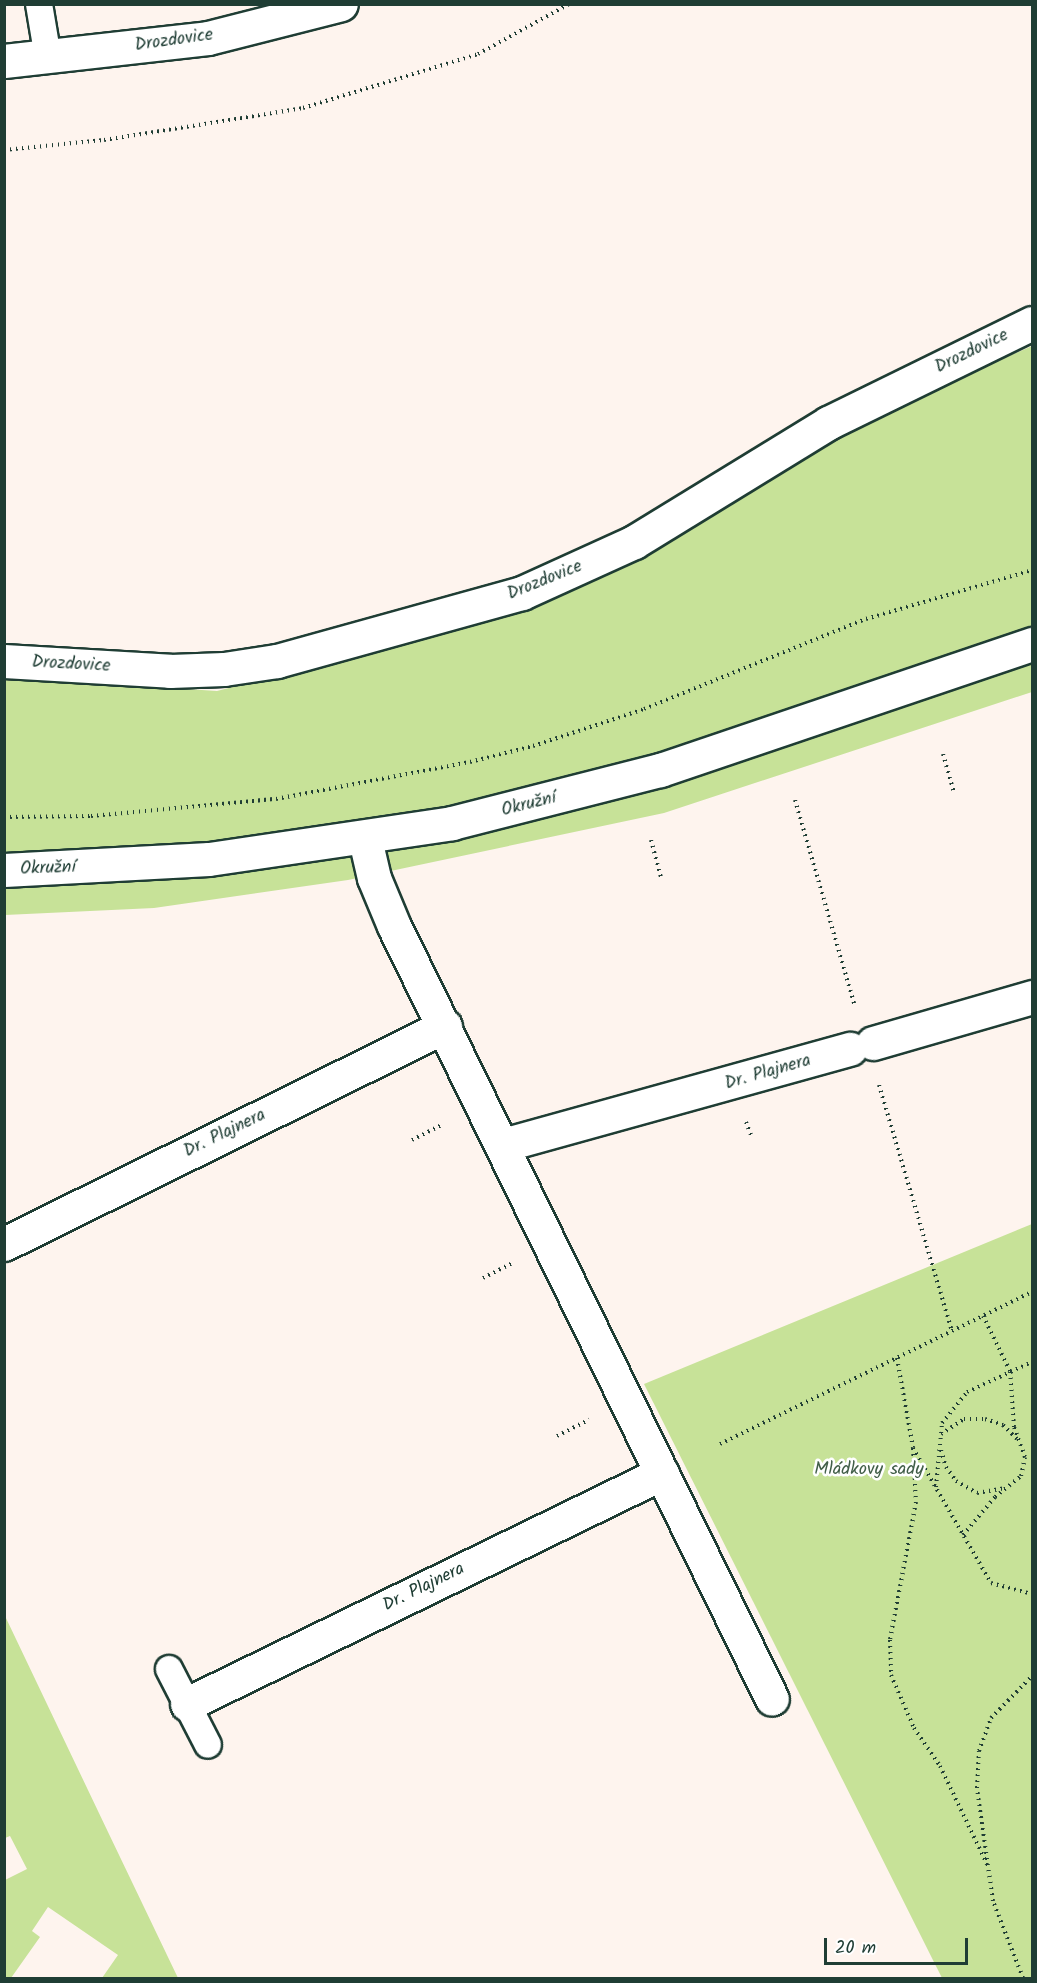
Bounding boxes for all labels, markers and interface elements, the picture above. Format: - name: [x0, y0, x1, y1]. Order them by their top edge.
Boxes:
- street label: Drozdovice: [133, 25, 215, 57]
- street label: Drozdovice: [932, 325, 1012, 379]
- street label: Drozdovice: [504, 556, 586, 606]
- street label: Drozdovice: [31, 652, 111, 678]
- street label: Okružní: [499, 788, 559, 822]
- street label: Okružní: [20, 857, 76, 881]
- street label: Dr. Plajnera: [723, 1050, 813, 1096]
- street label: Dr. Plajnera: [181, 1105, 269, 1163]
- park label: Mládkovy sady: [814, 1459, 924, 1481]
- street label: Dr. Plajnera: [380, 1559, 468, 1617]
- scale bar: [827, 1926, 971, 1964]
- text: 20 m: [835, 1934, 876, 1963]

